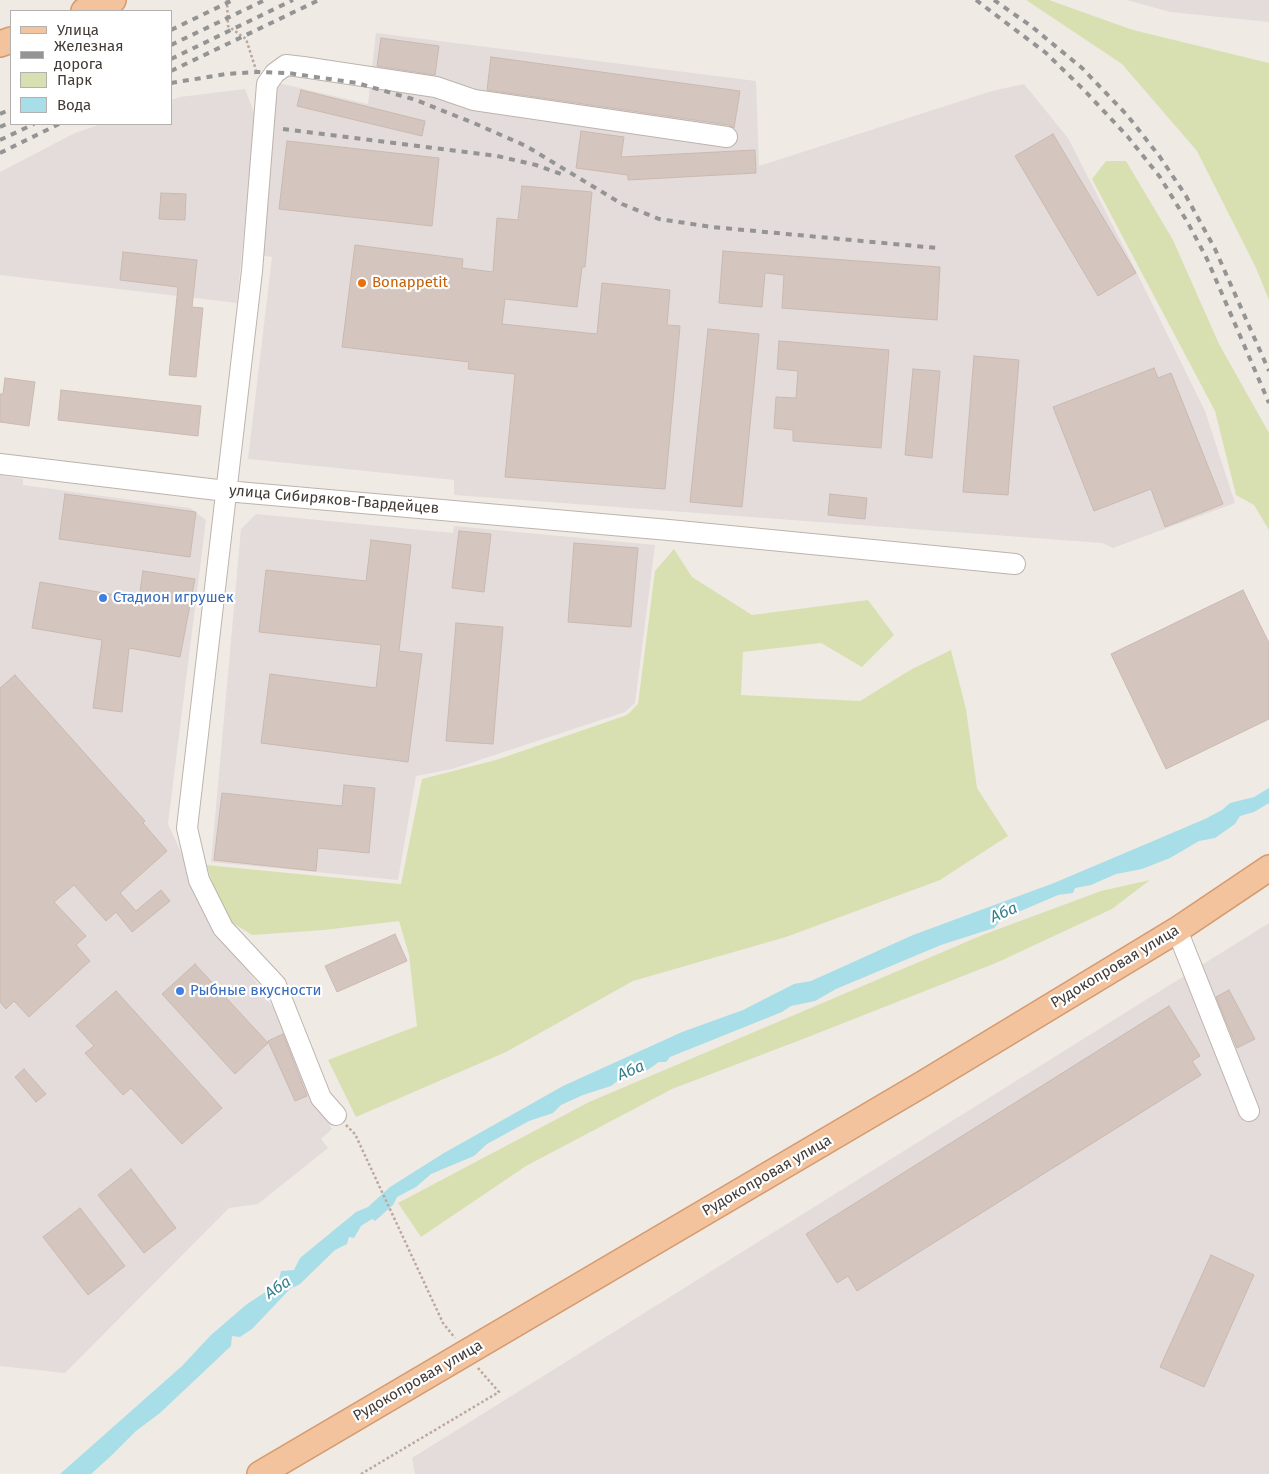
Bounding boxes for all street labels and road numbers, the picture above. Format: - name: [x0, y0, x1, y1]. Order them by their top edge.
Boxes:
- street label: улица Сибиряков-Гвардейцев: [228, 482, 440, 518]
- street label: Рудокопровая улица: [1048, 922, 1182, 1012]
- street label: Рудокопровая улица: [699, 1132, 835, 1220]
- street label: Рудокопровая улица: [350, 1337, 486, 1425]

